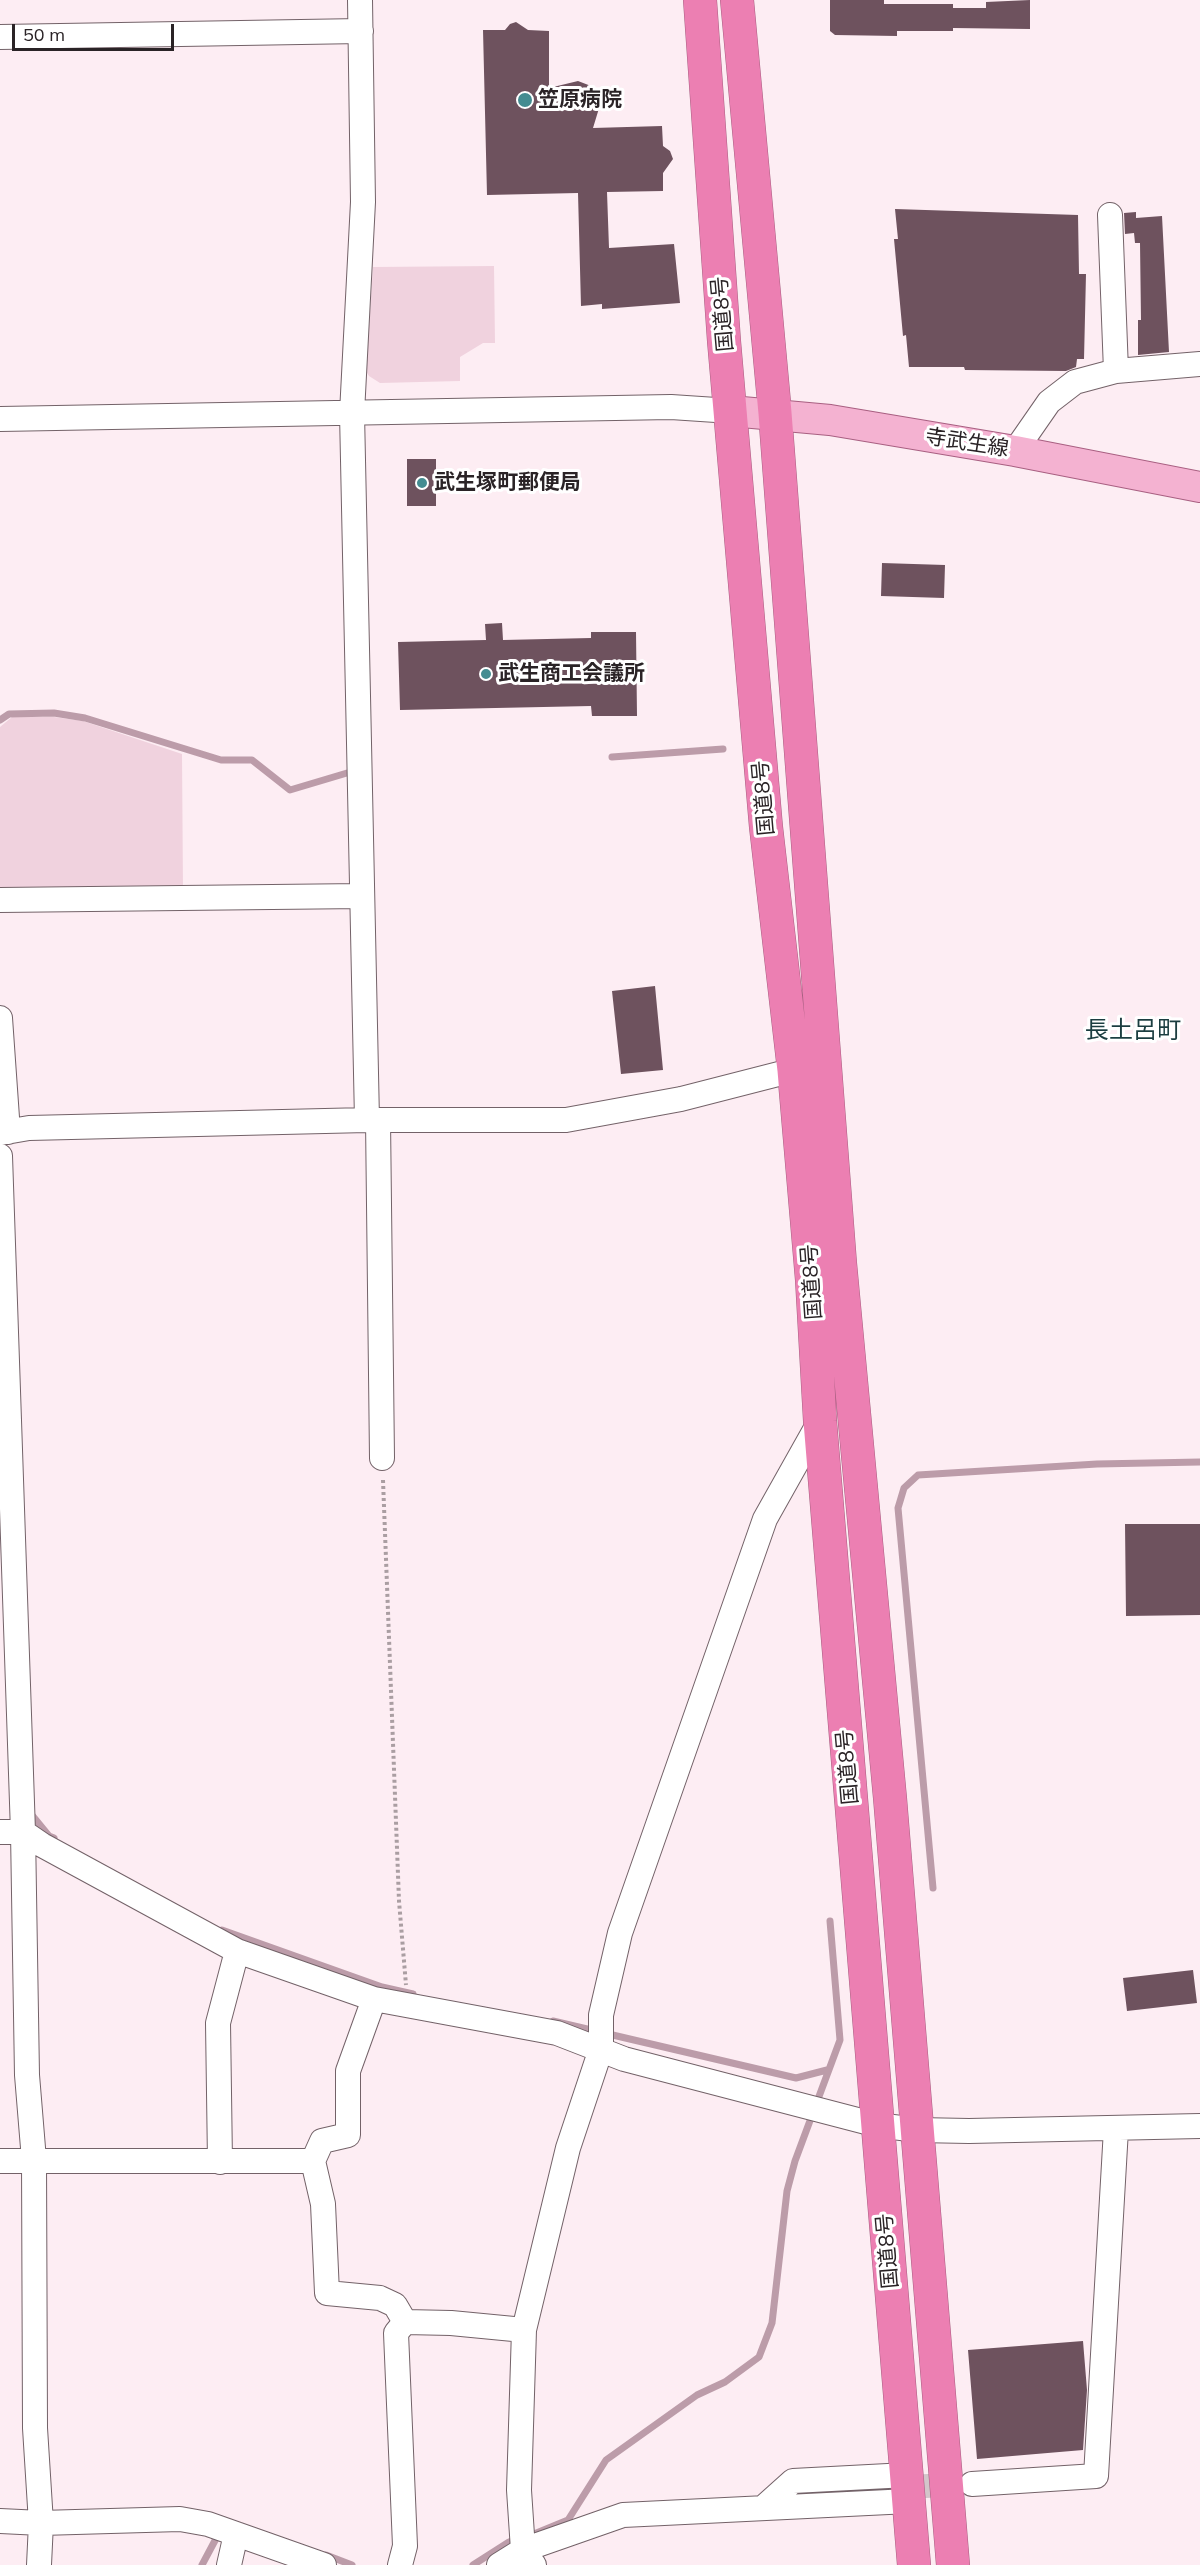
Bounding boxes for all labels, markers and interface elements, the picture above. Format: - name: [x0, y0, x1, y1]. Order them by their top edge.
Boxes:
- scale bar: [15, 12, 177, 50]
- text: 50 m: [23, 23, 65, 46]
- place label: 笠原病院: [538, 87, 622, 113]
- marker: 笠原病院: [516, 91, 534, 109]
- street label: 国道8号: [707, 275, 739, 353]
- street label: 寺武生線: [924, 424, 1010, 462]
- place label: 武生塚町郵便局: [434, 470, 581, 496]
- marker: 武生塚町郵便局: [415, 476, 429, 490]
- place label: 武生商工会議所: [498, 661, 645, 687]
- marker: 武生商工会議所: [479, 667, 493, 681]
- street label: 国道8号: [748, 759, 780, 837]
- district label: 長土呂町: [1085, 1017, 1181, 1045]
- street label: 国道8号: [797, 1243, 827, 1321]
- street label: 国道8号: [832, 1728, 864, 1806]
- street label: 国道8号: [872, 2212, 904, 2290]

